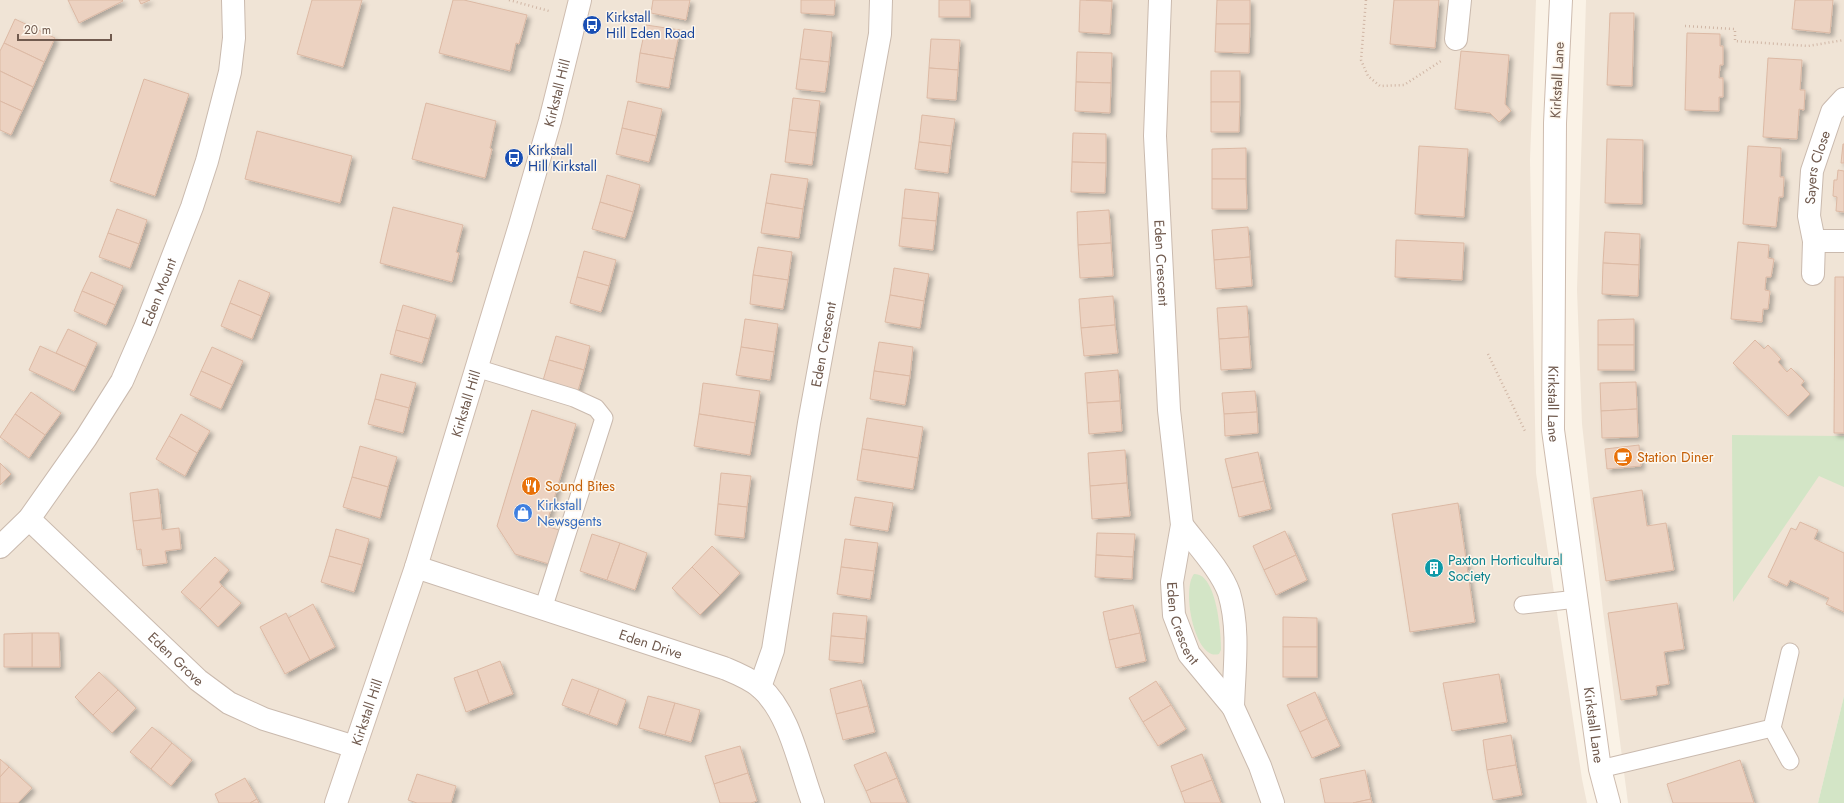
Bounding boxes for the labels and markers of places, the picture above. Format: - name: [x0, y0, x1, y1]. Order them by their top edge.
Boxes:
- place label: Kirkstall Hill Eden Road: [606, 7, 695, 43]
- bus stop icon: Kirkstall Hill Eden Road: [581, 14, 603, 36]
- place label: Kirkstall Hill Kirkstall: [528, 140, 597, 176]
- bus stop icon: Kirkstall Hill Kirkstall: [503, 147, 525, 169]
- cafe icon: Station Diner: [1612, 446, 1634, 468]
- place label: Station Diner: [1637, 447, 1714, 467]
- restaurant icon: Sound Bites: [520, 475, 542, 497]
- place label: Sound Bites: [545, 476, 615, 496]
- place label: Kirkstall Newsgents: [537, 495, 602, 531]
- shop icon: Kirkstall Newsgents: [512, 502, 534, 524]
- place label: Paxton Horticultural Society: [1448, 550, 1563, 586]
- building icon: Paxton Horticultural Society: [1423, 557, 1445, 579]

